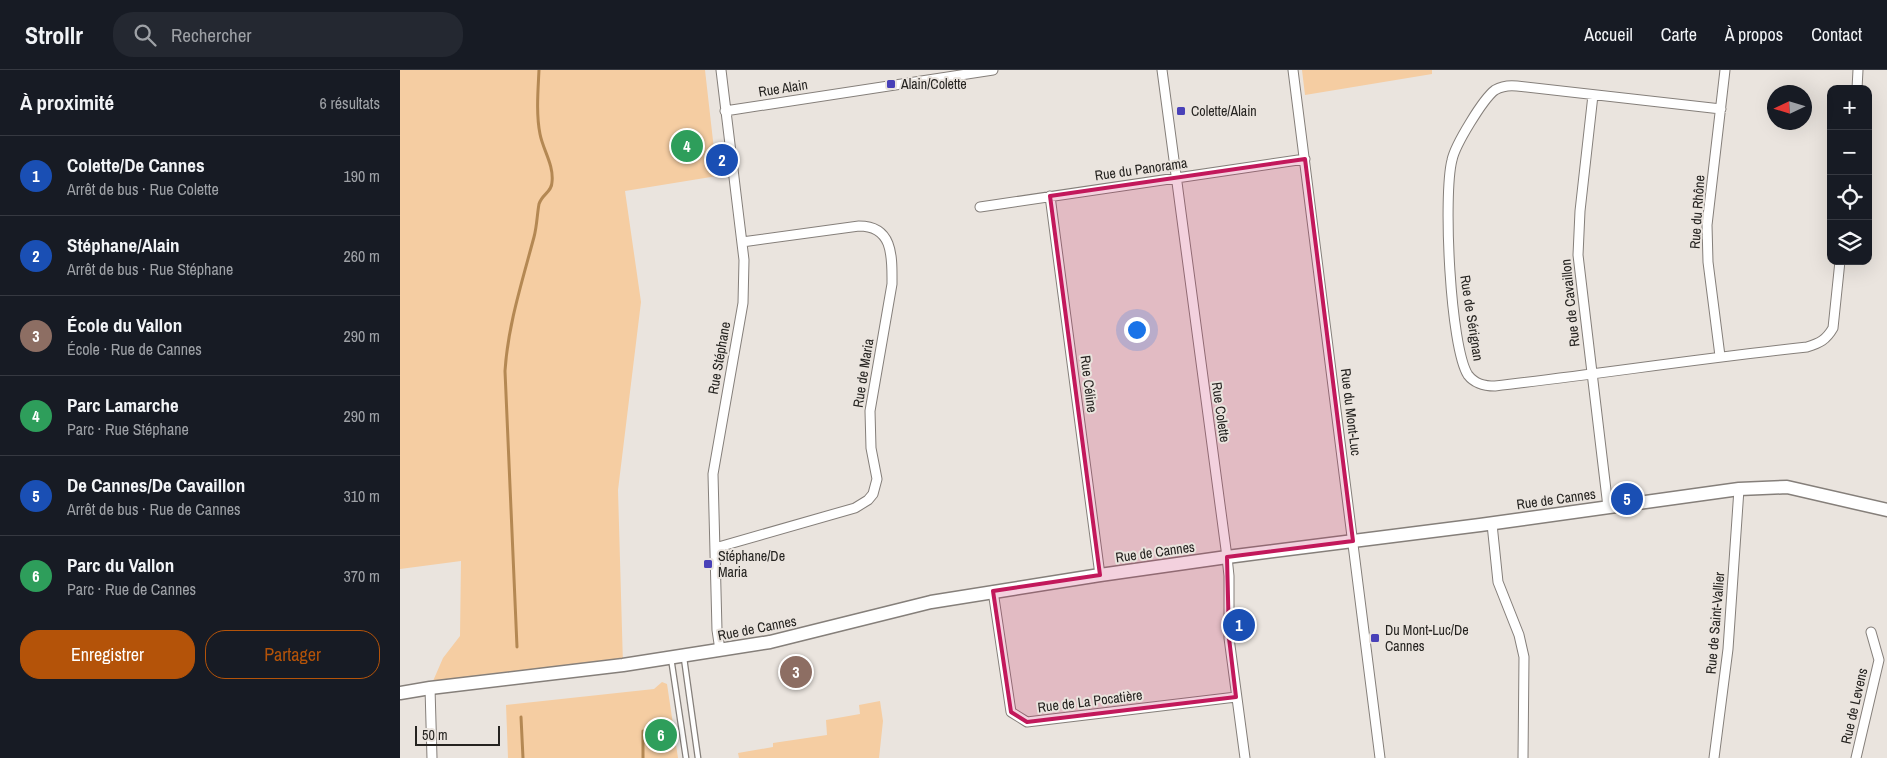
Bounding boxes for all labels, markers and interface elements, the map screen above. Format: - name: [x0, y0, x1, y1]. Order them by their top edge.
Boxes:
- search box: [113, 12, 463, 57]
- text: Strollr: [25, 19, 83, 51]
- icon: search: [131, 21, 159, 49]
- text: Rechercher: [171, 22, 252, 48]
- text: Accueil: [1584, 22, 1633, 47]
- text: Carte: [1661, 22, 1697, 47]
- text: À propos: [1725, 22, 1783, 47]
- text: Contact: [1811, 22, 1862, 47]
- street label: Rue Alain: [757, 75, 809, 101]
- place label: Alain/Colette: [900, 75, 967, 93]
- marker: Alain/Colette: [885, 78, 897, 90]
- north arrow: [1767, 85, 1812, 130]
- map controls: [1827, 85, 1872, 265]
- button: +: [1827, 85, 1872, 130]
- text: À proximité: [20, 88, 114, 117]
- text: 6 résultats: [319, 92, 380, 114]
- place label: Colette/Alain: [1191, 102, 1257, 120]
- marker: Colette/Alain: [1175, 105, 1187, 117]
- pin: 4: [671, 127, 703, 165]
- button: −: [1827, 130, 1872, 175]
- pin: 2: [706, 141, 738, 179]
- text: Colette/De Cannes: [67, 152, 205, 178]
- street label: Rue du Panorama: [1094, 154, 1189, 184]
- text: 1: [32, 165, 40, 187]
- text: 190 m: [344, 165, 380, 187]
- street label: Rue du Rhône: [1685, 174, 1709, 250]
- button: locate: [1827, 175, 1872, 220]
- text: Arrêt de bus · Rue Colette: [67, 178, 219, 200]
- button: layers: [1827, 220, 1872, 265]
- text: Stéphane/Alain: [67, 232, 180, 258]
- text: 2: [32, 245, 40, 267]
- text: 260 m: [344, 245, 380, 267]
- text: Arrêt de bus · Rue Stéphane: [67, 258, 233, 280]
- street label: Rue de Cavaillon: [1556, 258, 1584, 348]
- street label: Rue de Sérignan: [1456, 274, 1488, 362]
- text: École du Vallon: [67, 312, 182, 338]
- your location: [1124, 317, 1150, 343]
- street label: Rue Stéphane: [704, 320, 734, 396]
- text: 3: [32, 325, 40, 347]
- text: 290 m: [344, 325, 380, 347]
- street label: Rue de Maria: [849, 337, 877, 409]
- text: École · Rue de Cannes: [67, 338, 202, 360]
- street label: Rue Céline: [1077, 354, 1101, 414]
- street label: Rue du Mont-Luc: [1337, 367, 1365, 457]
- street label: Rue Colette: [1208, 381, 1234, 443]
- text: Parc Lamarche: [67, 392, 179, 418]
- text: 4: [32, 405, 40, 427]
- text: 290 m: [344, 405, 380, 427]
- text: Parc · Rue Stéphane: [67, 418, 189, 440]
- text: De Cannes/De Cavaillon: [67, 472, 245, 498]
- pin: 5: [1611, 480, 1643, 518]
- text: 5: [32, 485, 40, 507]
- text: 310 m: [344, 485, 380, 507]
- street label: Rue de Cannes: [1515, 485, 1597, 513]
- text: Arrêt de bus · Rue de Cannes: [67, 498, 241, 520]
- street label: Rue de Cannes: [1114, 538, 1196, 566]
- place label: Stéphane/De Maria: [718, 547, 785, 581]
- text: Parc du Vallon: [67, 552, 174, 578]
- marker: Stéphane/De Maria: [702, 558, 714, 570]
- text: 6: [32, 565, 40, 587]
- text: 370 m: [344, 565, 380, 587]
- street label: Rue de Saint-Vallier: [1702, 571, 1728, 675]
- text: Parc · Rue de Cannes: [67, 578, 196, 600]
- pin: 1: [1223, 606, 1255, 644]
- street label: Rue de Cannes: [716, 612, 798, 644]
- place label: Du Mont-Luc/De Cannes: [1385, 621, 1469, 655]
- button: Enregistrer: [20, 630, 195, 679]
- button: Partager: [205, 630, 380, 679]
- marker: Du Mont-Luc/De Cannes: [1369, 632, 1381, 644]
- pin: 3: [780, 653, 812, 691]
- street label: Rue de Levens: [1837, 666, 1872, 746]
- street label: Rue de La Pocatière: [1037, 686, 1143, 716]
- pin: 6: [645, 716, 677, 754]
- scale bar: [415, 723, 500, 746]
- text: 50 m: [422, 726, 448, 744]

